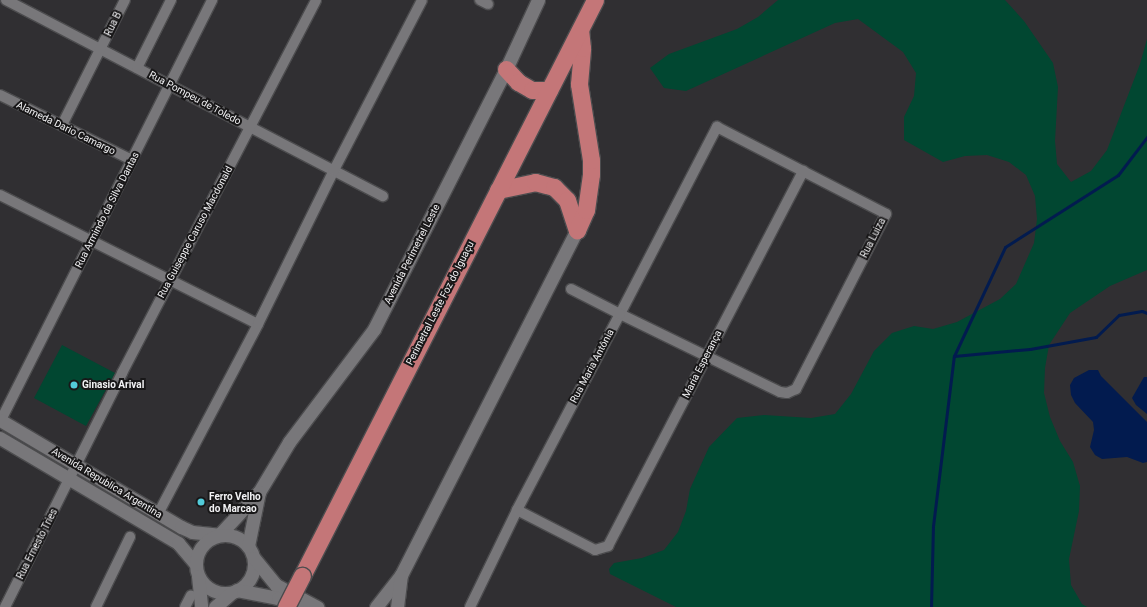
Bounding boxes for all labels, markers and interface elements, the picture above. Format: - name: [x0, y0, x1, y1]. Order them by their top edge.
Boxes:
- street label: Rua B: [102, 10, 124, 38]
- street label: Rua Pompeu de Toledo: [147, 69, 243, 127]
- street label: Alameda Dario Camargo: [14, 99, 118, 157]
- street label: Rua Armindo da Silva Dantas: [72, 150, 142, 270]
- street label: Rua Guiseppe Caruso Macdonald: [155, 164, 235, 300]
- street label: Avenida Perimetrel Leste: [382, 202, 442, 306]
- street label: Rua Luiza: [858, 216, 888, 260]
- street label: Perimetral Leste Foz do Iguaçu: [403, 239, 477, 367]
- street label: Rua Maria Antônia: [567, 327, 617, 405]
- street label: Maria Esperança: [680, 328, 724, 400]
- place label: Ginasio Arival: [82, 379, 144, 391]
- marker: Ginasio Arival: [69, 380, 79, 390]
- street label: Avenida Republica Argentina: [49, 445, 165, 521]
- place label: Ferro Velho do Marcao: [209, 490, 261, 514]
- marker: Ferro Velho do Marcao: [196, 497, 206, 507]
- street label: Rua Ernesto Tries: [14, 507, 60, 581]

